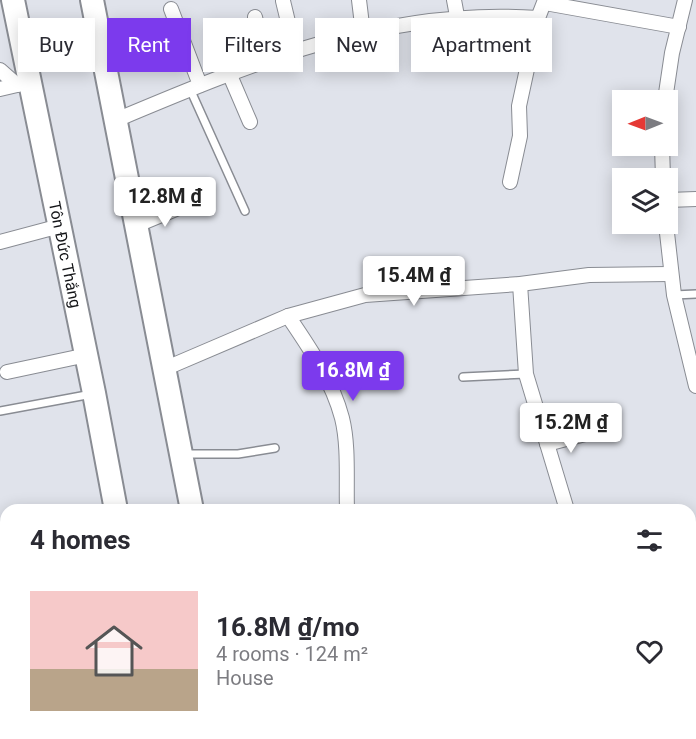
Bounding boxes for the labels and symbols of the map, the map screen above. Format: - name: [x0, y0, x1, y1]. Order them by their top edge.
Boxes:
- north arrow: [612, 90, 678, 156]
- pin: 12.8M ₫: [110, 177, 220, 228]
- street label: Tôn Đức Thắng: [45, 200, 86, 310]
- pin: 15.4M ₫: [359, 256, 469, 307]
- pin: 16.8M ₫: [298, 351, 408, 402]
- pin: 15.2M ₫: [516, 403, 626, 454]

